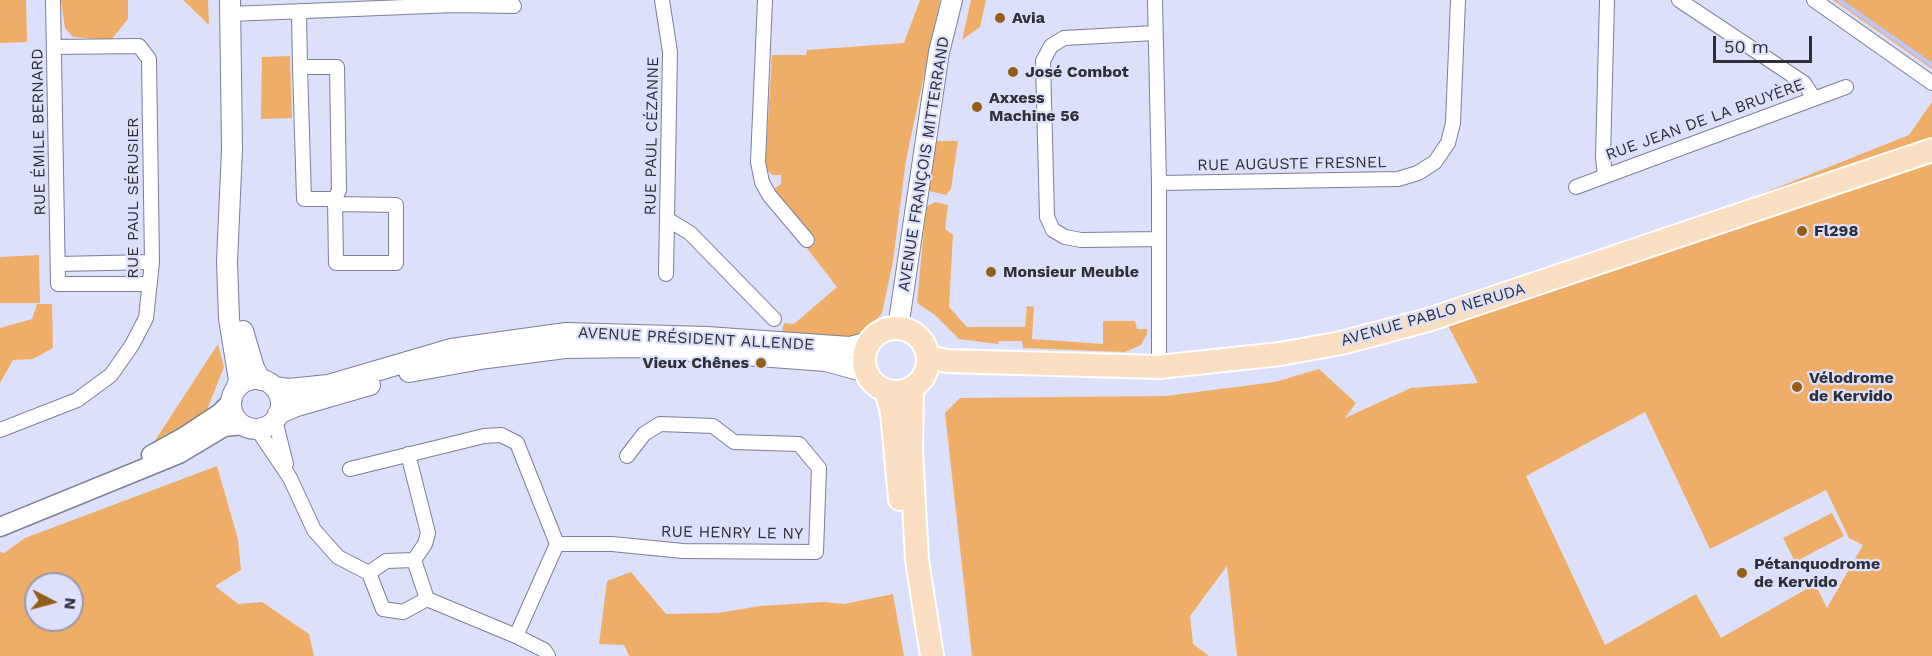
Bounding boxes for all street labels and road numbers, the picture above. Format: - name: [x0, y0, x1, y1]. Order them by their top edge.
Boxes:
- street label: AVENUE FRANÇOIS MITTERRAND: [894, 35, 954, 293]
- street label: RUE ÉMILE BERNARD: [28, 48, 50, 216]
- street label: RUE PAUL CÉZANNE: [641, 56, 663, 216]
- street label: RUE JEAN DE LA BRUYÈRE: [1603, 75, 1807, 165]
- street label: RUE PAUL SÉRUSIER: [123, 117, 143, 279]
- street label: RUE AUGUSTE FRESNEL: [1197, 153, 1387, 175]
- street label: AVENUE PABLO NERUDA: [1338, 279, 1528, 351]
- street label: AVENUE PRÉSIDENT ALLENDE: [577, 323, 815, 355]
- street label: RUE HENRY LE NY: [661, 522, 803, 544]

